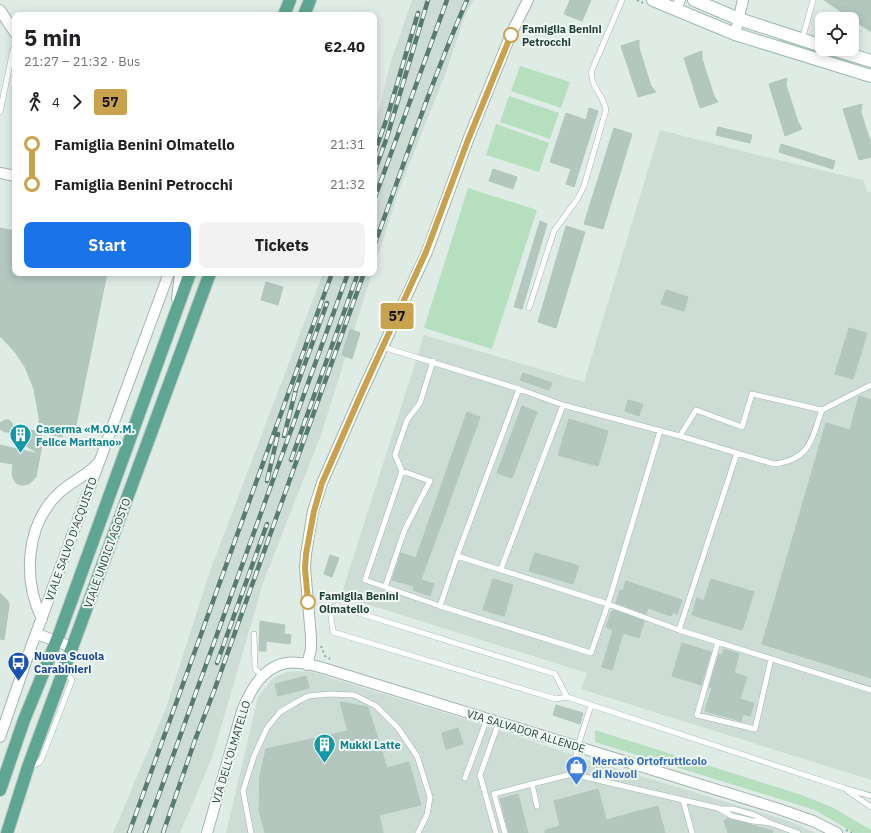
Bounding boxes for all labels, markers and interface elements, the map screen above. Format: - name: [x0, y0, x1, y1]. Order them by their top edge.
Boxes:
- map controls: [815, 12, 859, 56]
- button: locate: [815, 12, 859, 56]
- place label: Famiglia Benini Petrocchi: [522, 22, 602, 49]
- text: 5 min: [24, 23, 81, 52]
- marker: Famiglia Benini Petrocchi: [503, 27, 519, 43]
- text: €2.40: [324, 37, 365, 56]
- text: 21:27 – 21:32 · Bus: [24, 53, 140, 70]
- icon: walk: [24, 91, 46, 113]
- icon: forward: [66, 91, 88, 113]
- text: 57: [102, 93, 119, 111]
- text: 4: [52, 94, 60, 111]
- text: Famiglia Benini Olmatello: [54, 135, 235, 154]
- text: 21:31: [330, 136, 365, 153]
- text: Famiglia Benini Petrocchi: [54, 175, 233, 194]
- text: 21:32: [330, 176, 365, 193]
- button: Start: [24, 222, 191, 268]
- button: Tickets: [199, 222, 365, 268]
- line badge: 57: [379, 303, 415, 329]
- text: 57: [389, 307, 405, 325]
- building icon: Caserma «M.O.V.M. Felice Maritano»: [7, 422, 33, 455]
- place label: Caserma «M.O.V.M. Felice Maritano»: [36, 422, 135, 449]
- street label: VIALE SALVO D'ACQUISTO: [42, 475, 100, 603]
- street label: VIALE UNDICI AGOSTO: [81, 496, 133, 610]
- place label: Famiglia Benini Olmatello: [319, 589, 399, 616]
- marker: Famiglia Benini Olmatello: [300, 594, 316, 610]
- bus stop icon: Nuova Scuola Carabinieri: [6, 649, 32, 682]
- place label: Nuova Scuola Carabinieri: [34, 649, 104, 676]
- street label: VIA DELL'OLMATELLO: [209, 699, 253, 805]
- street label: VIA SALVADOR ALLENDE: [465, 706, 587, 756]
- building icon: Mukki Latte: [311, 732, 337, 765]
- place label: Mukki Latte: [340, 738, 401, 752]
- shop icon: Mercato Ortofrutticolo di Novoli: [564, 754, 590, 787]
- place label: Mercato Ortofrutticolo di Novoli: [592, 754, 707, 781]

